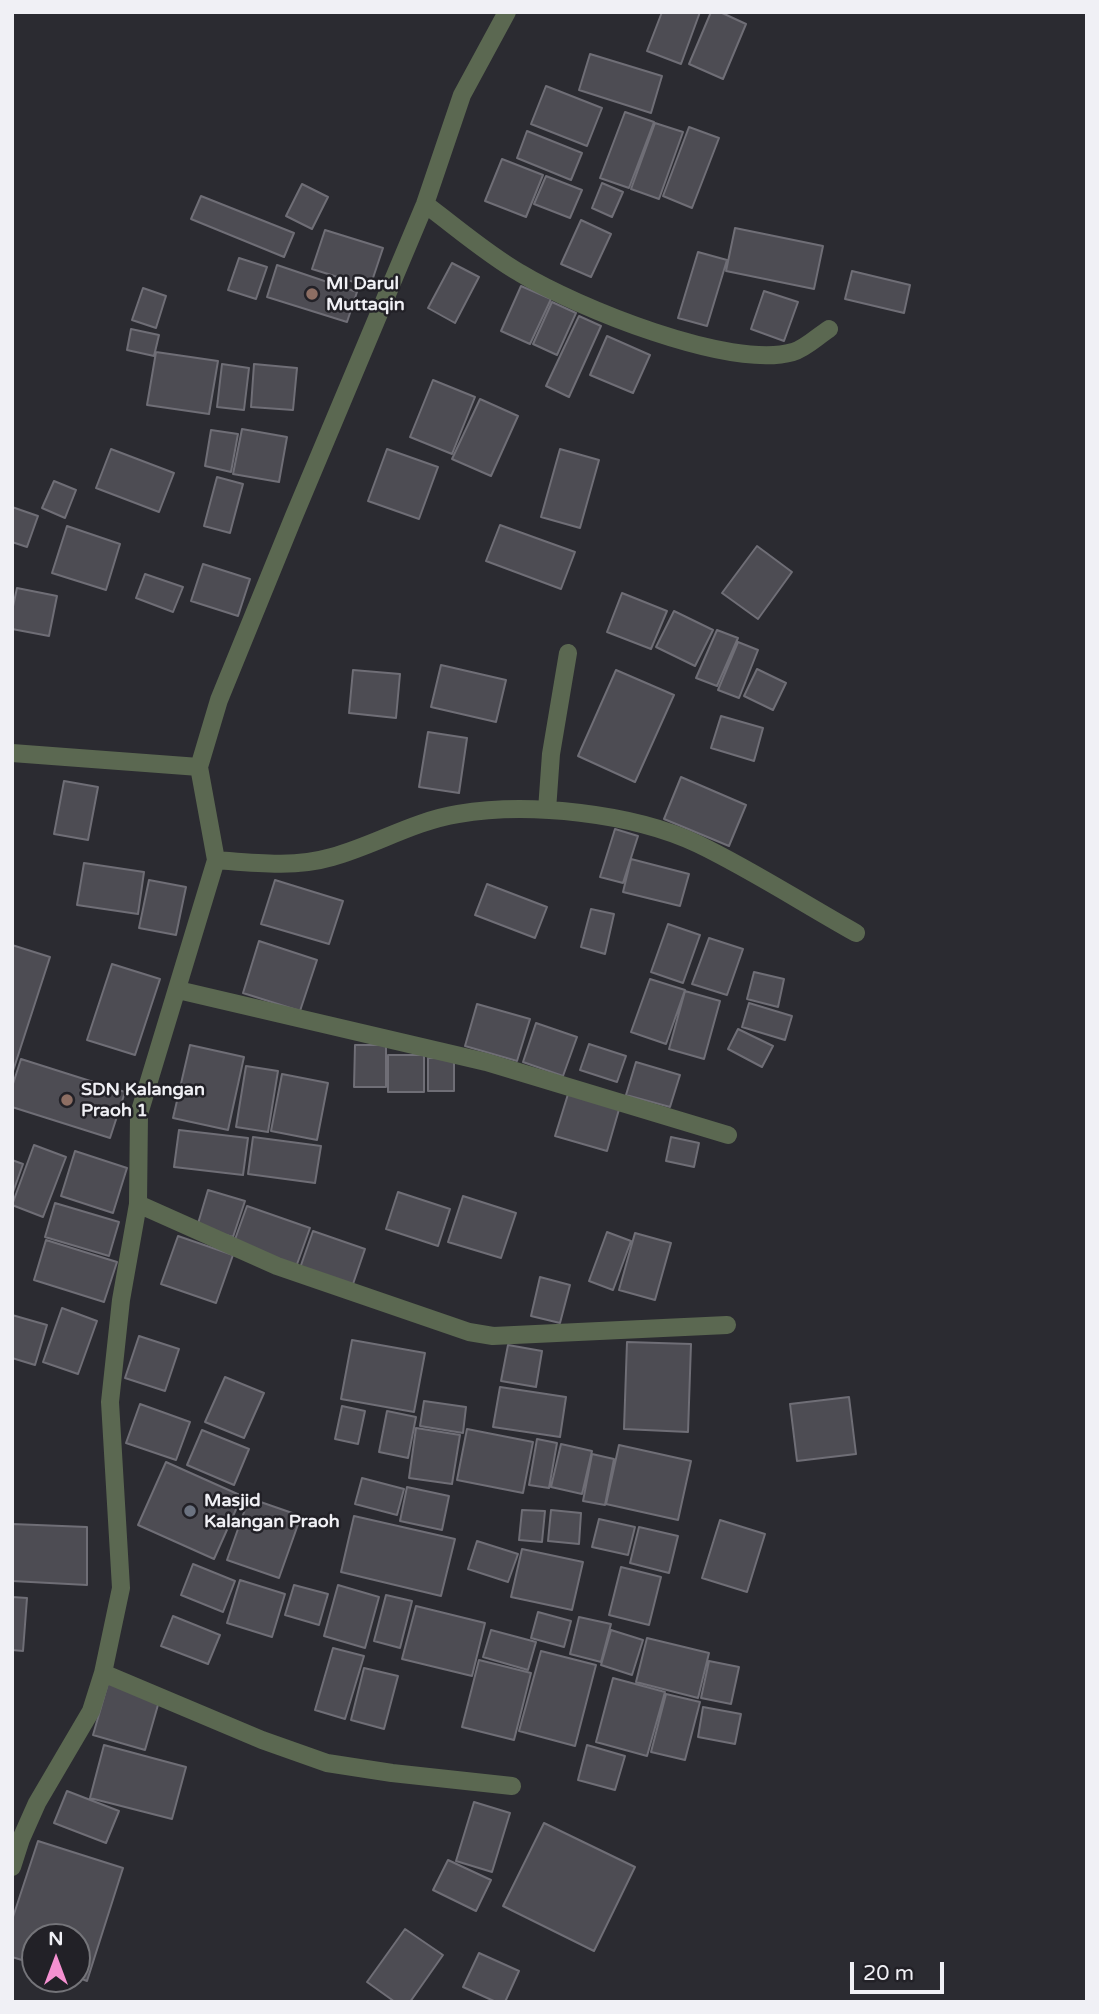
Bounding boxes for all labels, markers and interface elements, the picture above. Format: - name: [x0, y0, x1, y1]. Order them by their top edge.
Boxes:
- place label: MI Darul Muttaqin: [326, 273, 405, 316]
- marker: MI Darul Muttaqin: [304, 286, 320, 302]
- place label: SDN Kalangan Praoh 1: [81, 1079, 205, 1122]
- marker: SDN Kalangan Praoh 1: [59, 1092, 75, 1108]
- place label: Masjid Kalangan Praoh: [204, 1490, 340, 1532]
- marker: Masjid Kalangan Praoh: [182, 1503, 198, 1519]
- north arrow: [21, 1923, 91, 1993]
- text: N: [48, 1928, 64, 1950]
- scale bar: [854, 1948, 948, 1992]
- text: 20 m: [863, 1961, 914, 1986]

